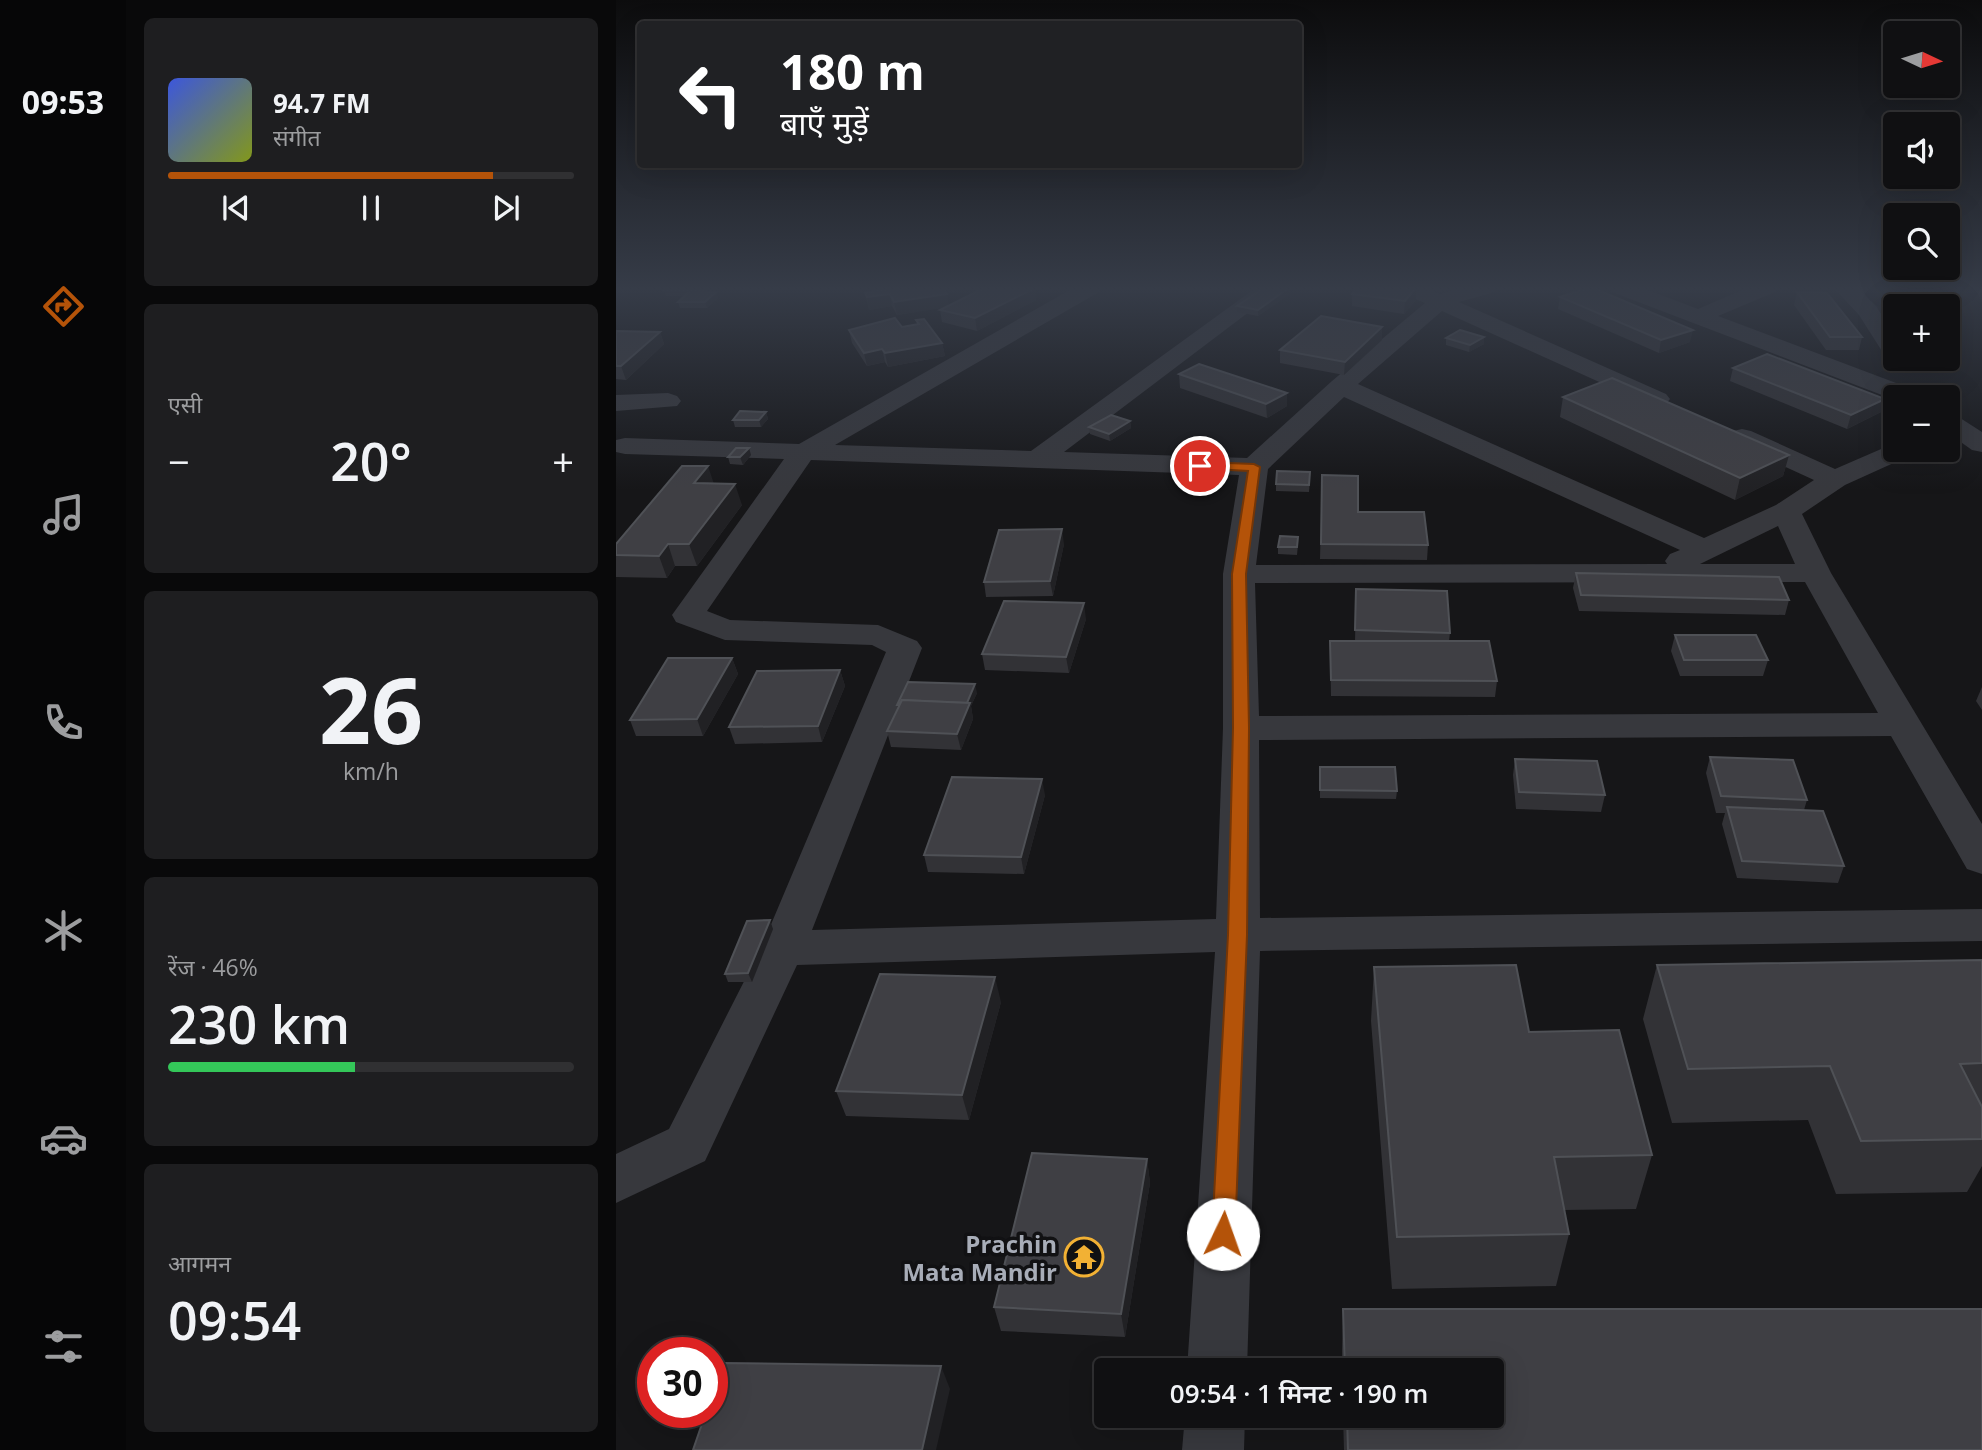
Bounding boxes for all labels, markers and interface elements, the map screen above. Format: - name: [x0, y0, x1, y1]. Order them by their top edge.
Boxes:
- north arrow: [1883, 21, 1960, 98]
- map controls: [1883, 21, 1960, 462]
- text: 180 m: [780, 38, 925, 104]
- icon: left: [665, 49, 756, 140]
- text: 09:53: [22, 80, 104, 123]
- text: 94.7 FM: [273, 85, 371, 121]
- text: बाएँ मुड़ें: [780, 101, 869, 144]
- button: sound: [1883, 112, 1960, 189]
- text: संगीत: [273, 121, 321, 153]
- icon: previous: [217, 189, 255, 227]
- icon: pause: [352, 189, 390, 227]
- icon: next: [487, 189, 525, 227]
- button: search: [1883, 203, 1960, 280]
- icon: directions: [39, 282, 88, 331]
- button: +: [1883, 294, 1960, 371]
- button: −: [1883, 385, 1960, 462]
- text: एसी: [168, 388, 202, 420]
- text: 20°: [330, 425, 412, 496]
- text: −: [168, 435, 190, 487]
- text: +: [552, 435, 574, 487]
- pin: [1170, 436, 1230, 496]
- icon: arrive: [1181, 447, 1219, 485]
- icon: music: [39, 490, 88, 539]
- text: 26: [319, 647, 423, 771]
- icon: phone: [39, 698, 88, 747]
- text: km/h: [343, 755, 399, 787]
- icon: climate: [39, 906, 88, 955]
- text: रेंज · 46%: [168, 951, 258, 983]
- text: 230 km: [168, 988, 350, 1059]
- icon: car: [39, 1114, 88, 1163]
- position arrow: [1186, 1197, 1260, 1271]
- place label: Prachin Mata Mandir: [902, 1227, 1057, 1288]
- temple icon: Prachin Mata Mandir: [1063, 1236, 1105, 1278]
- text: आगमन: [168, 1247, 231, 1279]
- text: 09:54: [168, 1284, 301, 1355]
- icon: filters: [39, 1322, 88, 1371]
- speed limit sign: 30: [637, 1337, 728, 1428]
- text: 09:54 · 1 मिनट · 190 m: [1170, 1375, 1428, 1411]

